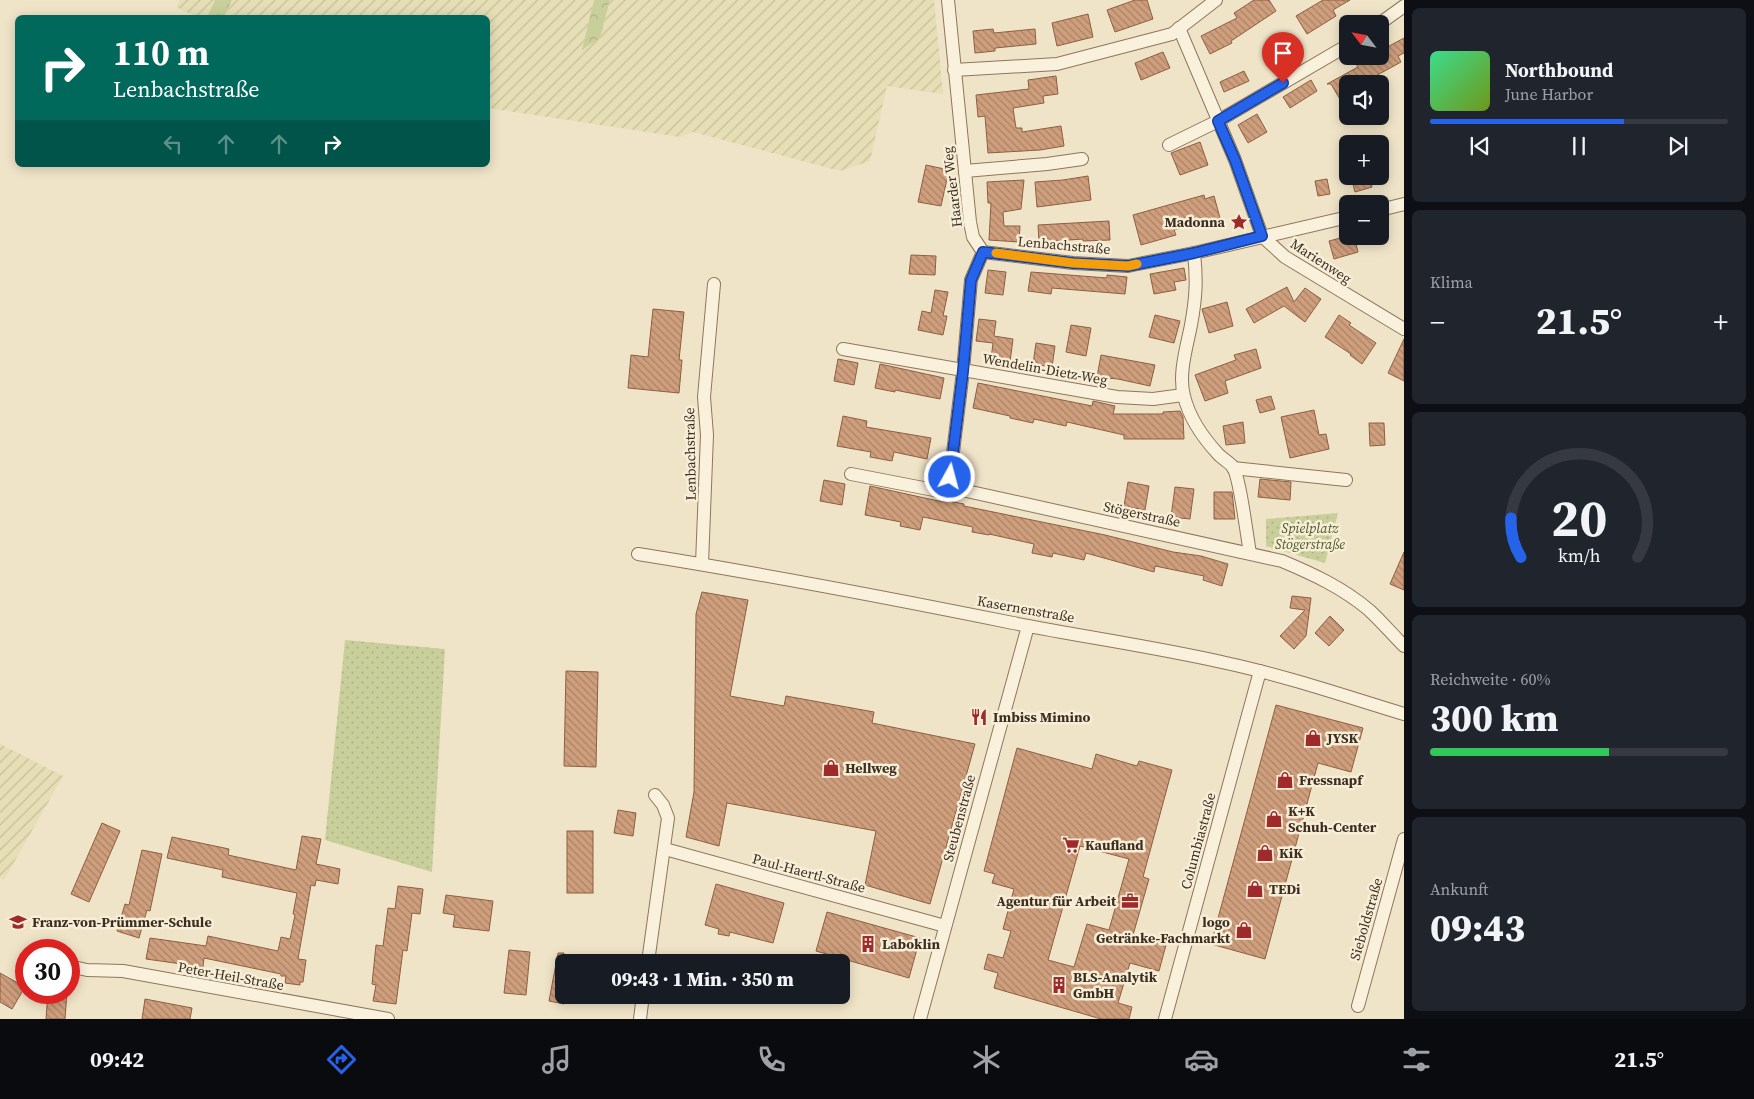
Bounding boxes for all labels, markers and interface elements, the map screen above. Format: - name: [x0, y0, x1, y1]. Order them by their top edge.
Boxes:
- north arrow: [1339, 15, 1389, 65]
- map controls: [1339, 15, 1389, 245]
- text: 110 m: [113, 29, 209, 77]
- pin: [1262, 32, 1304, 83]
- icon: right: [30, 35, 95, 100]
- icon: arrive: [1269, 39, 1297, 67]
- text: Northbound: [1505, 57, 1613, 83]
- text: Lenbachstraße: [113, 74, 259, 104]
- button: sound: [1339, 75, 1389, 125]
- text: June Harbor: [1505, 83, 1593, 105]
- icon: left: [159, 130, 187, 158]
- icon: ahead: [212, 130, 240, 158]
- icon: ahead: [265, 130, 293, 158]
- icon: right: [318, 130, 346, 158]
- icon: previous: [1466, 132, 1494, 160]
- icon: pause: [1565, 132, 1593, 160]
- icon: next: [1664, 132, 1692, 160]
- button: +: [1339, 135, 1389, 185]
- street label: Haarder Weg: [937, 145, 967, 229]
- button: −: [1339, 195, 1389, 245]
- place label: Madonna: [1164, 212, 1226, 232]
- place icon: Madonna: [1229, 212, 1249, 232]
- street label: Lenbachstraße: [1017, 231, 1111, 259]
- street label: Marienweg: [1286, 234, 1356, 288]
- text: Klima: [1430, 271, 1473, 293]
- text: 21.5°: [1536, 295, 1622, 347]
- text: −: [1430, 303, 1445, 341]
- text: +: [1713, 303, 1728, 341]
- street label: Wendelin-Dietz-Weg: [981, 348, 1109, 390]
- street label: Lenbachstraße: [679, 407, 701, 501]
- position arrow: [923, 450, 975, 502]
- text: 20: [1551, 482, 1607, 553]
- street label: Stögerstraße: [1102, 496, 1182, 532]
- park label: Spielplatz Stögerstraße: [1275, 518, 1345, 554]
- text: km/h: [1558, 543, 1601, 568]
- street label: Kasernenstraße: [976, 591, 1076, 627]
- text: Reichweite · 60%: [1430, 668, 1550, 690]
- text: 300 km: [1430, 692, 1558, 744]
- restaurant icon: Imbiss Mimino: [969, 707, 989, 727]
- place label: Imbiss Mimino: [993, 707, 1091, 727]
- shop icon: JYSK: [1303, 728, 1323, 748]
- place label: JYSK: [1326, 728, 1358, 748]
- shop icon: Hellweg: [821, 758, 841, 778]
- place label: Hellweg: [845, 758, 897, 778]
- shop icon: Fressnapf: [1275, 770, 1295, 790]
- place label: Fressnapf: [1299, 770, 1364, 790]
- street label: Steubenstraße: [938, 772, 980, 864]
- street label: Columbiastraße: [1175, 790, 1221, 892]
- place label: K+K Schuh-Center: [1288, 801, 1377, 837]
- shop icon: K+K Schuh-Center: [1264, 809, 1284, 829]
- supermarket icon: Kaufland: [1061, 835, 1081, 855]
- place label: Kaufland: [1085, 835, 1144, 855]
- shop icon: KiK: [1255, 843, 1275, 863]
- place label: KiK: [1279, 843, 1303, 863]
- street label: Paul-Haertl-Straße: [750, 848, 868, 898]
- street label: Sieboldstraße: [1345, 875, 1387, 963]
- text: Ankunft: [1430, 878, 1488, 900]
- shop icon: TEDi: [1245, 879, 1265, 899]
- place label: TEDi: [1269, 879, 1301, 899]
- place label: Agentur für Arbeit: [997, 891, 1117, 911]
- office icon: Agentur für Arbeit: [1120, 891, 1140, 911]
- text: 09:43: [1430, 902, 1525, 954]
- school or university icon: Franz-von-Prümmer-Schule: [8, 912, 28, 932]
- place label: Franz-von-Prümmer-Schule: [32, 912, 212, 932]
- place label: logo Getränke-Fachmarkt: [1096, 912, 1231, 948]
- shop icon: logo Getränke-Fachmarkt: [1234, 920, 1254, 940]
- building icon: Laboklin: [858, 934, 878, 954]
- place label: Laboklin: [882, 934, 940, 954]
- speed limit sign: 30: [15, 939, 80, 1004]
- street label: Peter-Heil-Straße: [176, 957, 286, 995]
- text: 09:43 · 1 Min. · 350 m: [611, 966, 794, 992]
- place label: BLS-Analytik GmbH: [1073, 967, 1158, 1003]
- building icon: BLS-Analytik GmbH: [1049, 975, 1069, 995]
- icon: directions: [324, 1042, 359, 1077]
- icon: music: [539, 1042, 574, 1077]
- icon: phone: [754, 1042, 789, 1077]
- icon: climate: [969, 1042, 1004, 1077]
- icon: car: [1184, 1042, 1219, 1077]
- icon: filters: [1399, 1042, 1434, 1077]
- text: 09:42: [90, 1044, 144, 1074]
- text: 21.5°: [1614, 1044, 1664, 1074]

